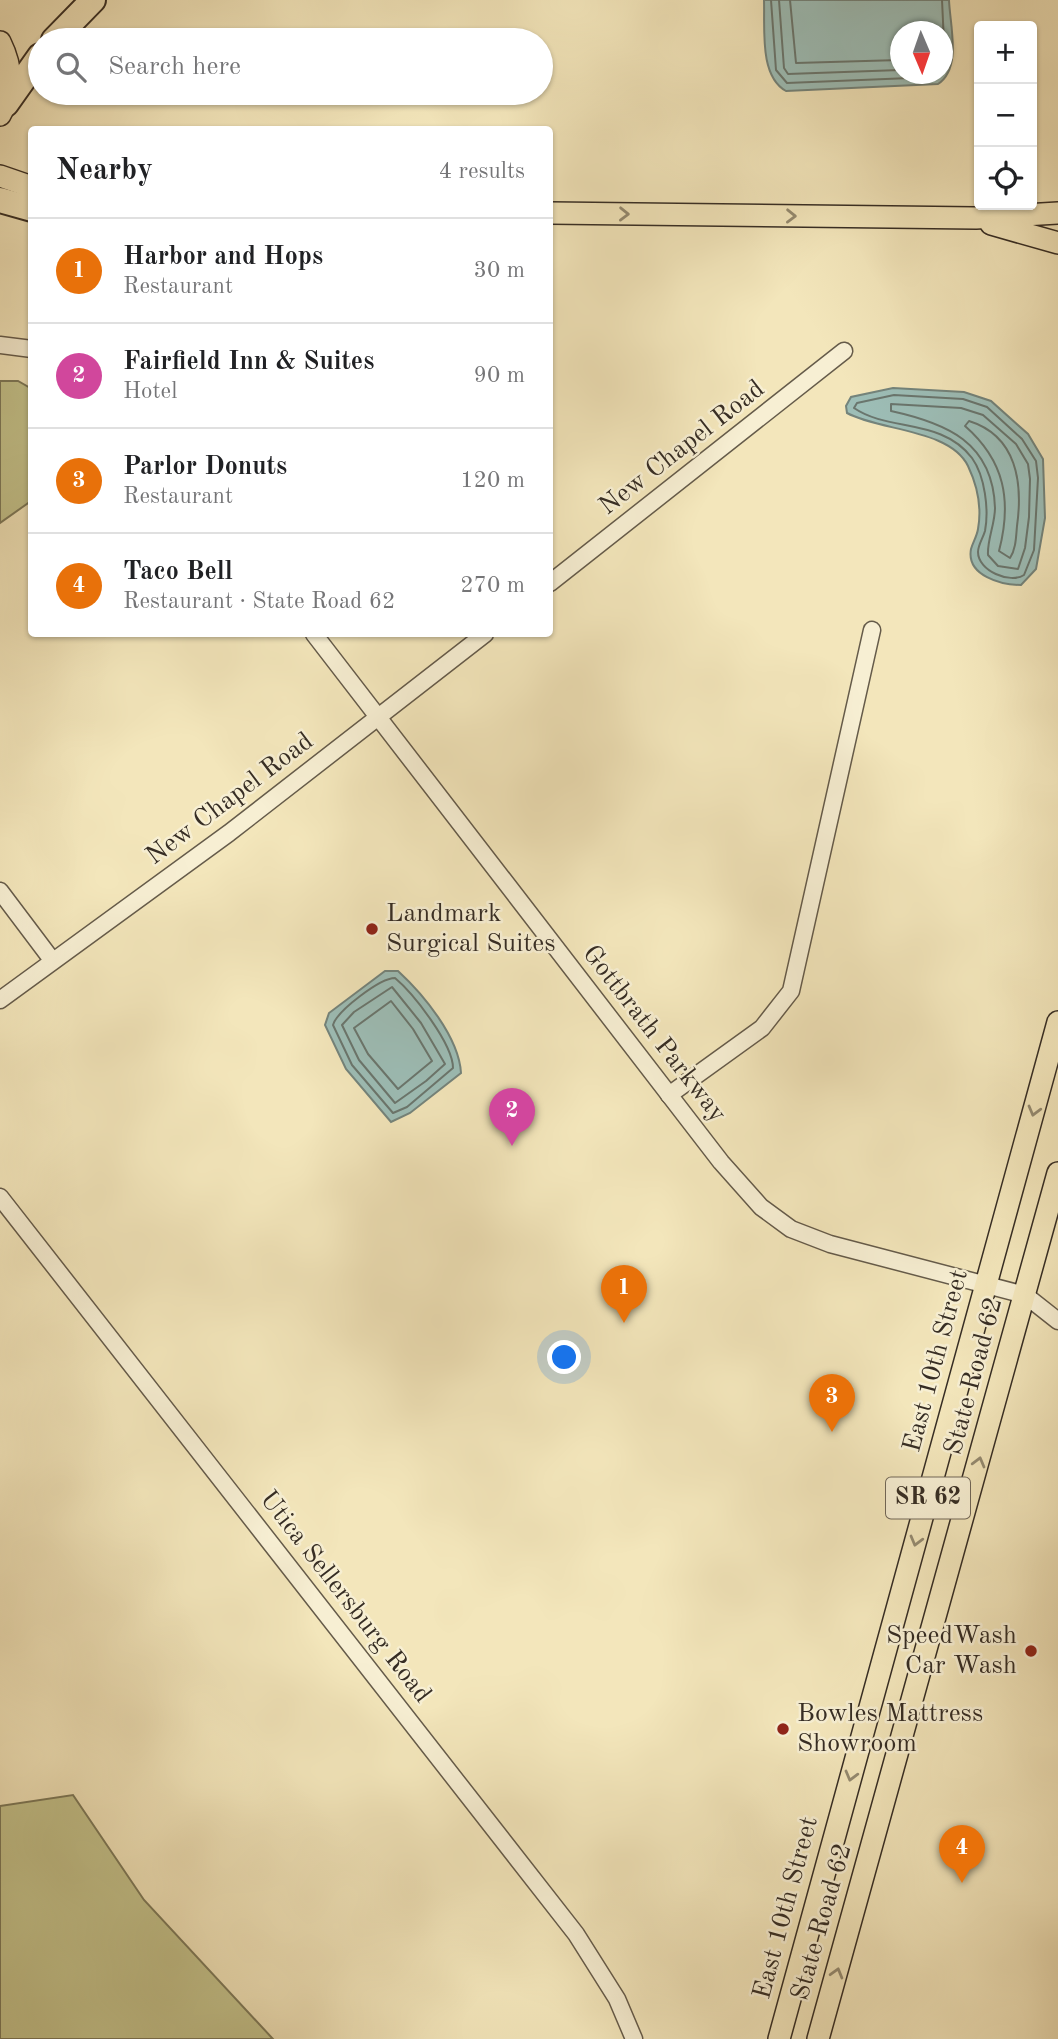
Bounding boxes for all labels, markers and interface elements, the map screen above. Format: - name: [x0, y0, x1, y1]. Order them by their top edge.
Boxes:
- north arrow: [890, 21, 953, 84]
- map controls: [974, 21, 1037, 210]
- button: +: [974, 21, 1037, 84]
- search box: [28, 28, 553, 105]
- icon: search: [52, 48, 90, 86]
- text: Search here: [108, 54, 241, 80]
- button: −: [974, 84, 1037, 147]
- button: locate: [974, 147, 1037, 210]
- text: Nearby: [56, 156, 153, 186]
- text: 4 results: [439, 160, 525, 183]
- one-way arrow: [620, 206, 630, 222]
- one-way arrow: [787, 208, 797, 224]
- text: Harbor and Hops: [123, 244, 323, 270]
- text: 1: [72, 259, 86, 282]
- text: 30 m: [474, 259, 525, 282]
- text: Restaurant: [123, 275, 233, 298]
- text: Fairfield Inn & Suites: [123, 349, 374, 375]
- text: 2: [72, 364, 86, 387]
- text: 90 m: [474, 364, 525, 387]
- street label: New Chapel Road: [595, 376, 769, 520]
- text: Hotel: [123, 380, 177, 403]
- text: Parlor Donuts: [123, 454, 287, 480]
- text: 3: [72, 469, 86, 492]
- text: 120 m: [460, 469, 525, 492]
- text: Restaurant: [123, 485, 233, 508]
- text: Taco Bell: [123, 559, 233, 585]
- text: 4: [72, 574, 86, 597]
- text: 270 m: [460, 574, 525, 597]
- text: Restaurant · State Road 62: [123, 590, 395, 613]
- street label: New Chapel Road: [142, 728, 318, 870]
- place label: Landmark Surgical Suites: [386, 901, 556, 957]
- marker: Landmark Surgical Suites: [364, 921, 380, 937]
- street label: Gottbrath Parkway: [577, 941, 731, 1127]
- pin: 2: [489, 1088, 535, 1146]
- one-way arrow: [1027, 1105, 1042, 1117]
- pin: 1: [601, 1265, 647, 1323]
- street label: East 10th Street: [899, 1267, 973, 1455]
- street label: State Road 62: [941, 1295, 1007, 1457]
- your location: [547, 1340, 581, 1374]
- pin: 3: [809, 1374, 855, 1432]
- one-way arrow: [971, 1456, 985, 1468]
- road number: SR 62: [886, 1478, 970, 1518]
- street label: Utica Sellersburg Road: [254, 1486, 436, 1708]
- one-way arrow: [910, 1535, 924, 1547]
- place label: SpeedWash Car Wash: [886, 1623, 1017, 1679]
- marker: SpeedWash Car Wash: [1023, 1643, 1039, 1659]
- place label: Bowles Mattress Showroom: [797, 1701, 983, 1757]
- marker: Bowles Mattress Showroom: [775, 1721, 791, 1737]
- one-way arrow: [845, 1769, 860, 1781]
- street label: East 10th Street: [749, 1814, 823, 2002]
- pin: 4: [939, 1825, 985, 1883]
- street label: State Road 62: [787, 1841, 857, 2003]
- one-way arrow: [828, 1967, 843, 1979]

